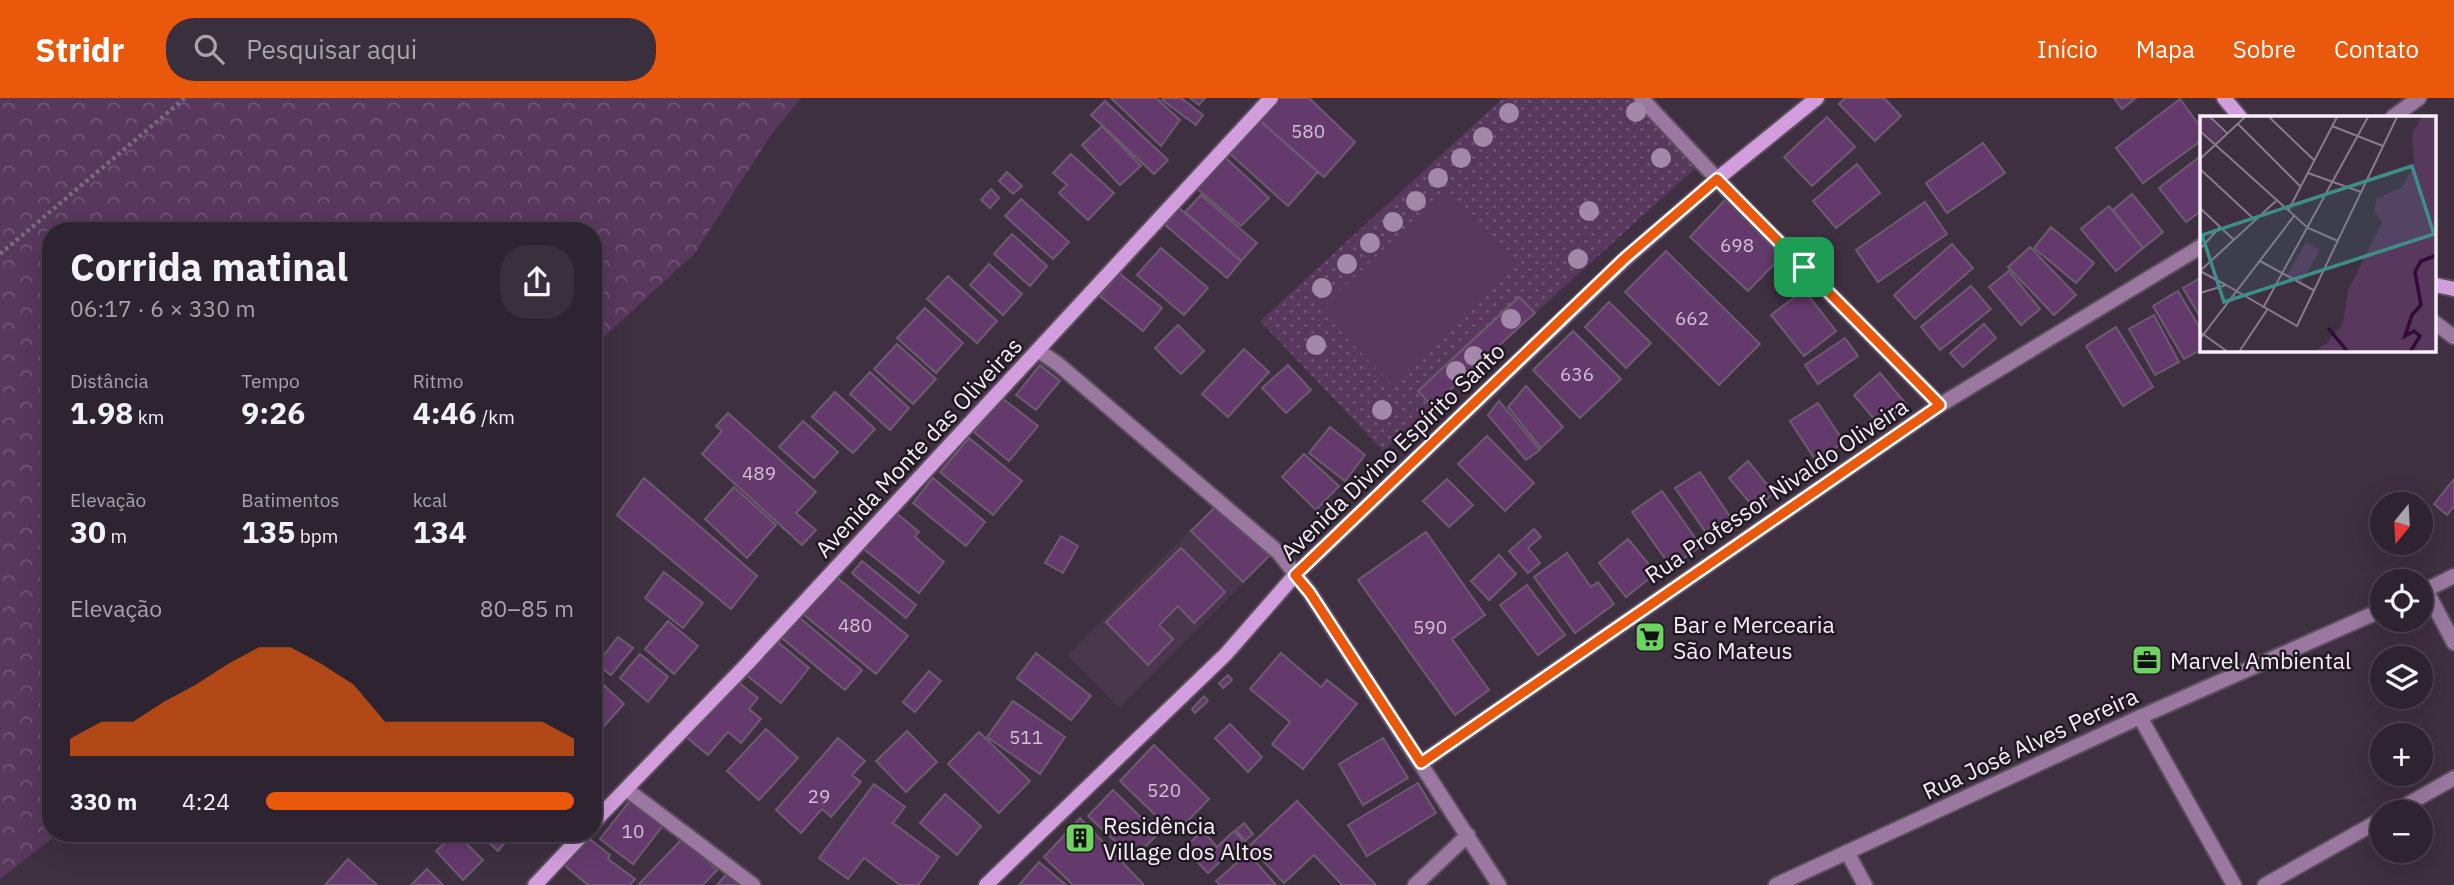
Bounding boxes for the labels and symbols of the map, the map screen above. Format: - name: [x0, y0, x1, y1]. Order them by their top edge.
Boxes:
- inset map: [2200, 116, 2436, 352]
- house number: 580: [1291, 119, 1325, 143]
- house number: 698: [1720, 233, 1754, 257]
- pin: [1774, 237, 1834, 297]
- house number: 662: [1675, 306, 1709, 330]
- street label: Avenida Monte das Oliveiras: [808, 331, 1028, 563]
- street label: Avenida Divino Espírito Santo: [1273, 336, 1511, 566]
- house number: 636: [1560, 362, 1594, 386]
- street label: Rua Professor Nivaldo Oliveira: [1639, 391, 1913, 589]
- house number: 489: [742, 461, 776, 485]
- north arrow: [2370, 492, 2432, 555]
- place label: Bar e Mercearia São Mateus: [1673, 609, 1835, 665]
- house number: 480: [838, 613, 872, 637]
- house number: 590: [1413, 615, 1447, 639]
- supermarket icon: Bar e Mercearia São Mateus: [1633, 620, 1667, 654]
- office icon: Marvel Ambiental: [2130, 643, 2164, 677]
- place label: Marvel Ambiental: [2170, 645, 2351, 675]
- street label: Rua José Alves Pereira: [1918, 680, 2142, 806]
- house number: 511: [1009, 725, 1043, 749]
- house number: 520: [1147, 778, 1181, 802]
- house number: 29: [808, 784, 830, 808]
- place label: Residência Village dos Altos: [1103, 810, 1273, 866]
- house number: 10: [622, 819, 644, 843]
- building icon: Residência Village dos Altos: [1063, 821, 1097, 855]

